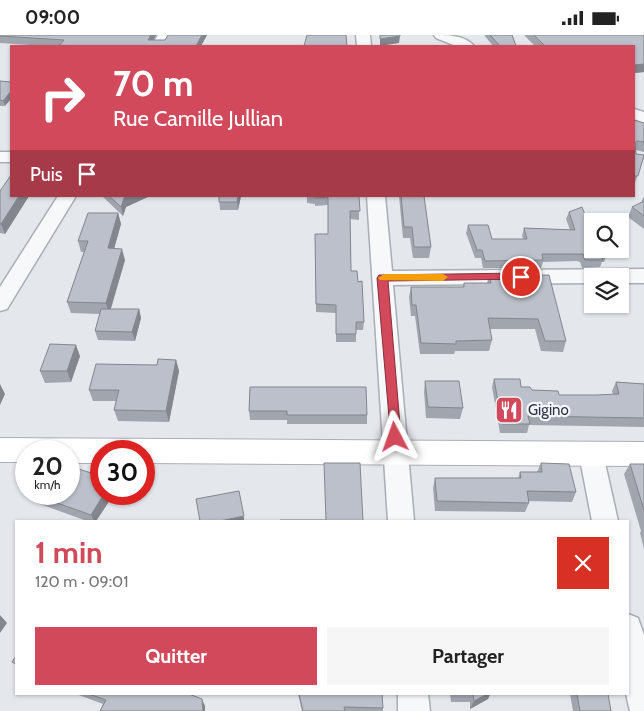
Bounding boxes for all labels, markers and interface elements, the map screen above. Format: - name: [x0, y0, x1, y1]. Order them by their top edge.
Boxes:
- text: 09:00: [25, 6, 80, 29]
- text: 70 m: [113, 62, 194, 105]
- icon: right: [30, 65, 95, 130]
- text: Rue Camille Jullian: [113, 105, 283, 132]
- icon: arrive: [73, 160, 101, 188]
- text: Puis: [30, 163, 63, 186]
- map controls: [584, 213, 629, 313]
- button: search: [584, 213, 629, 258]
- pin: [500, 256, 542, 298]
- icon: arrive: [507, 263, 535, 291]
- button: layers: [584, 268, 629, 313]
- restaurant icon: Gigino: [494, 395, 524, 425]
- place label: Gigino: [528, 401, 569, 419]
- position arrow: [368, 410, 420, 462]
- speed limit sign: 30: [90, 440, 155, 505]
- text: 20: [32, 451, 63, 481]
- text: km/h: [34, 477, 61, 492]
- text: 1 min: [35, 534, 103, 571]
- button: close: [557, 537, 609, 589]
- text: 120 m · 09:01: [35, 572, 128, 591]
- button: Quitter: [35, 627, 317, 685]
- button: Partager: [327, 627, 609, 685]

